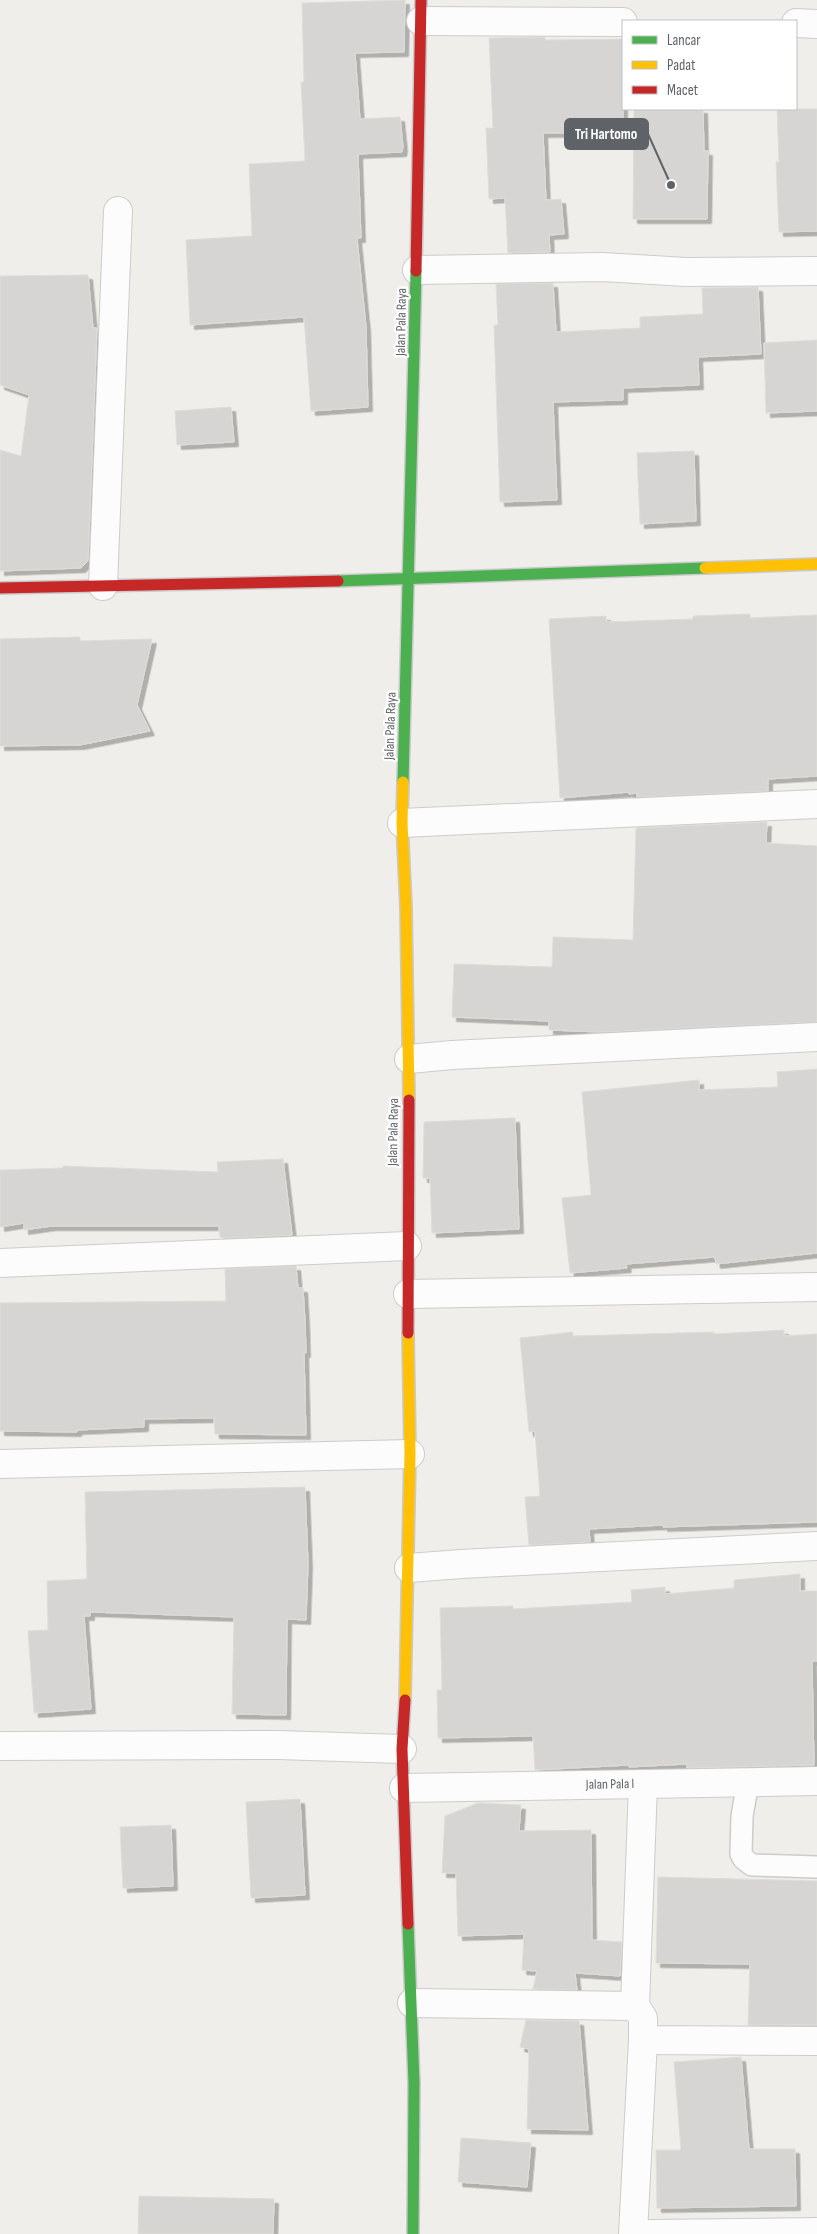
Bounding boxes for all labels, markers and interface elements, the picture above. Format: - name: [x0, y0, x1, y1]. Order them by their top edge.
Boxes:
- legend: [622, 20, 797, 110]
- text: Lancar: [667, 31, 701, 50]
- text: Padat: [667, 56, 696, 75]
- text: Macet: [667, 81, 699, 100]
- callout: Tri Hartomo: [565, 119, 648, 149]
- text: Tri Hartomo: [575, 125, 637, 144]
- street label: Jalan Pala Raya: [392, 288, 410, 357]
- street label: Jalan Pala Raya: [380, 692, 400, 761]
- street label: Jalan Pala Raya: [384, 1098, 402, 1167]
- street label: Jalan Pala I: [585, 1775, 634, 1793]

